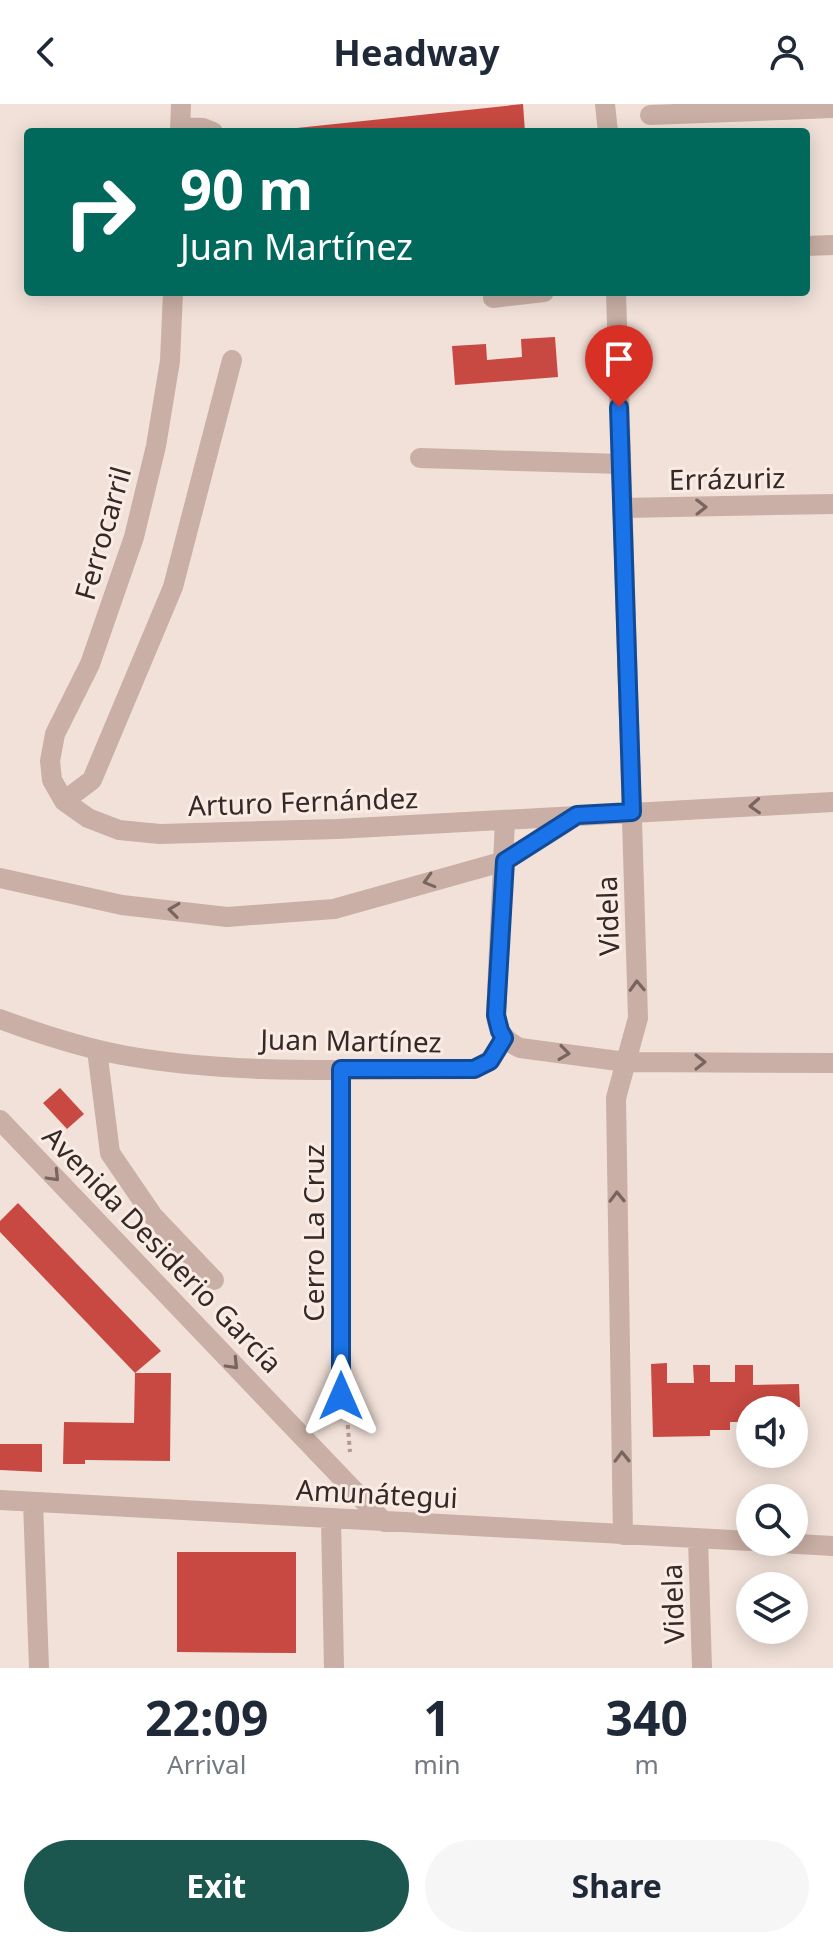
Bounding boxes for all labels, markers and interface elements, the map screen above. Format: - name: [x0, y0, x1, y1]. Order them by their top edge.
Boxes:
- text: Headway: [333, 28, 500, 77]
- icon: back: [24, 30, 68, 74]
- icon: person: [765, 30, 809, 74]
- text: 90 m: [180, 150, 313, 226]
- icon: right: [48, 160, 152, 264]
- text: Juan Martínez: [180, 222, 413, 271]
- pin: [585, 325, 653, 407]
- icon: arrive: [597, 337, 641, 381]
- street label: Errázuriz: [669, 458, 785, 498]
- street label: Ferrocarril: [65, 462, 139, 604]
- one-way arrow: [695, 498, 708, 515]
- street label: Arturo Fernández: [187, 778, 419, 824]
- one-way arrow: [748, 798, 761, 815]
- one-way arrow: [423, 872, 437, 888]
- street label: Videla: [587, 875, 627, 957]
- one-way arrow: [167, 902, 180, 919]
- one-way arrow: [629, 979, 646, 992]
- street label: Juan Martínez: [257, 1019, 442, 1061]
- one-way arrow: [557, 1045, 570, 1062]
- one-way arrow: [694, 1053, 707, 1071]
- street label: Avenida Desiderio García: [35, 1117, 291, 1381]
- street label: Cerro La Cruz: [294, 1144, 332, 1322]
- one-way arrow: [45, 1167, 59, 1181]
- one-way arrow: [609, 1190, 626, 1203]
- position arrow: [299, 1354, 383, 1438]
- one-way arrow: [224, 1355, 239, 1369]
- map controls: [736, 1396, 808, 1644]
- button: sound: [736, 1396, 808, 1468]
- one-way arrow: [613, 1450, 630, 1463]
- street label: Amunátegui: [295, 1470, 459, 1516]
- button: search: [736, 1484, 808, 1556]
- street label: Videla: [652, 1563, 692, 1645]
- button: layers: [736, 1572, 808, 1644]
- text: 22:09: [145, 1685, 268, 1750]
- text: 1: [423, 1685, 451, 1750]
- text: 340: [606, 1685, 688, 1750]
- text: Arrival: [167, 1746, 246, 1782]
- text: min: [413, 1746, 461, 1782]
- text: m: [635, 1746, 659, 1782]
- button: Exit: [24, 1840, 409, 1932]
- button: Share: [425, 1840, 809, 1932]

